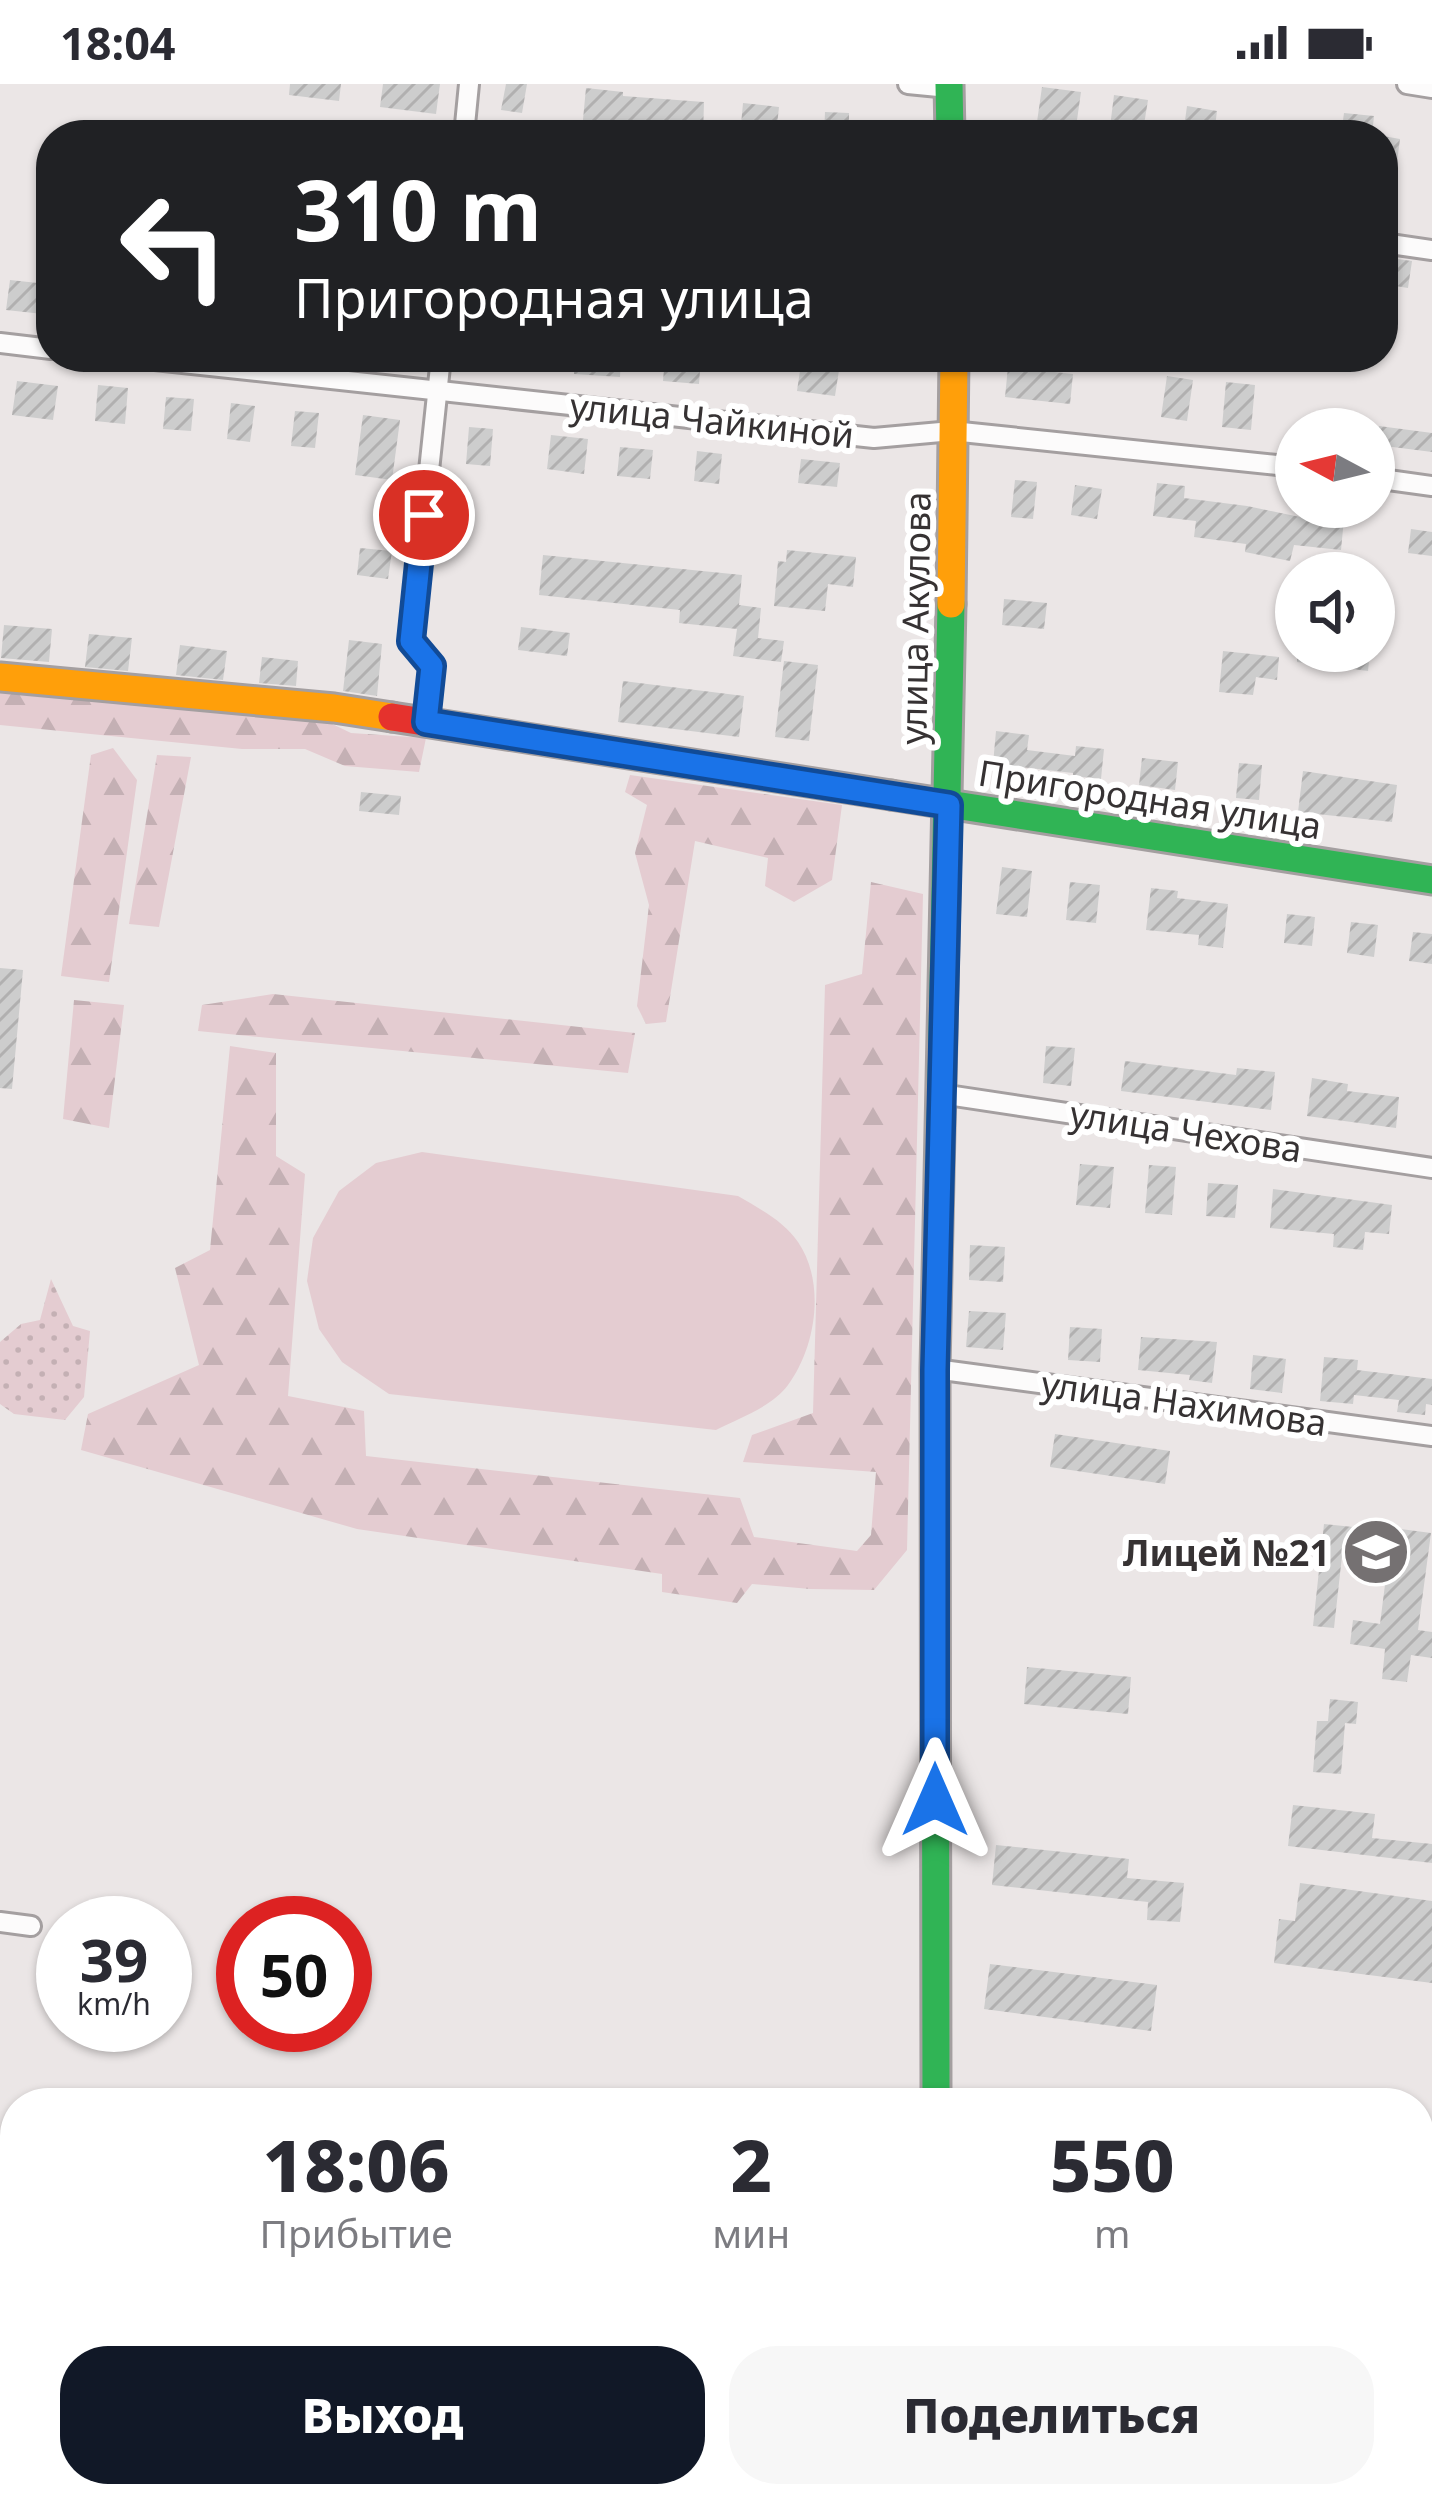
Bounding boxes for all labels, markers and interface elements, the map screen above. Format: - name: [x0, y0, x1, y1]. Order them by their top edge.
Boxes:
- text: 18:04: [60, 12, 176, 73]
- text: 310 m: [294, 151, 542, 266]
- icon: left: [96, 168, 252, 324]
- text: Пригородная улица: [294, 260, 814, 334]
- street label: улица Чайкиной: [568, 381, 856, 459]
- north arrow: [1275, 408, 1395, 528]
- map controls: [1275, 408, 1395, 672]
- pin: [373, 464, 475, 566]
- icon: arrive: [391, 482, 457, 548]
- street label: улица Акулова: [888, 491, 942, 745]
- button: sound: [1275, 552, 1395, 672]
- street label: Пригородная улица: [975, 748, 1325, 850]
- street label: улица Чехова: [1067, 1088, 1305, 1174]
- street label: улица Нахимова: [1038, 1359, 1330, 1447]
- school or university icon: Лицей №21: [1341, 1517, 1411, 1587]
- place label: Лицей №21: [1123, 1528, 1330, 1577]
- position arrow: [872, 1737, 998, 1863]
- speed limit sign: 50: [216, 1896, 372, 2052]
- text: 39: [80, 1918, 148, 2000]
- text: km/h: [77, 1983, 151, 2024]
- text: 18:06: [263, 2115, 450, 2213]
- text: 2: [730, 2115, 772, 2213]
- text: 550: [1050, 2115, 1175, 2213]
- text: Прибытие: [259, 2206, 453, 2259]
- text: мин: [712, 2206, 790, 2259]
- text: m: [1094, 2206, 1130, 2259]
- button: Выход: [60, 2346, 705, 2484]
- button: Поделиться: [729, 2346, 1374, 2484]

